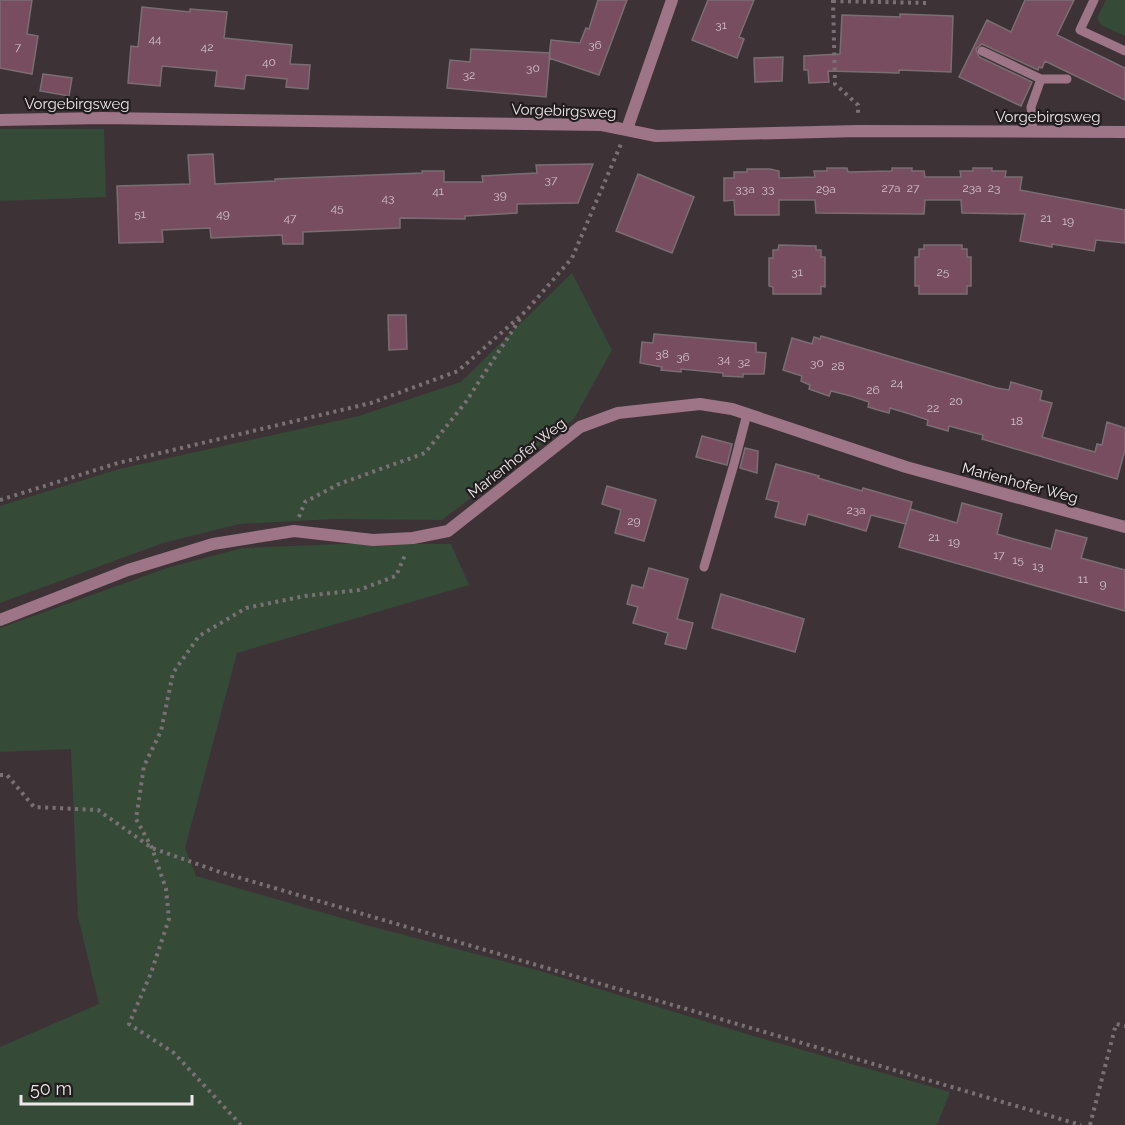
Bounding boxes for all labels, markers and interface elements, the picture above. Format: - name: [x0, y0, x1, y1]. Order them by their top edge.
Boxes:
- house number: 31: [715, 18, 727, 32]
- house number: 44: [148, 32, 162, 46]
- house number: 36: [588, 38, 602, 52]
- house number: 7: [15, 40, 22, 54]
- house number: 42: [201, 40, 213, 54]
- house number: 40: [262, 55, 276, 69]
- house number: 30: [526, 61, 540, 75]
- house number: 32: [463, 68, 475, 82]
- street label: Vorgebirgsweg: [24, 95, 130, 113]
- street label: Vorgebirgsweg: [511, 100, 617, 122]
- street label: Vorgebirgsweg: [995, 108, 1101, 126]
- house number: 37: [545, 173, 558, 187]
- house number: 27a: [881, 181, 901, 195]
- house number: 27: [907, 181, 920, 195]
- house number: 23a: [962, 181, 982, 195]
- house number: 23: [988, 181, 1000, 195]
- house number: 33a: [735, 182, 755, 196]
- house number: 33: [762, 182, 774, 196]
- house number: 29a: [816, 182, 836, 196]
- house number: 41: [432, 184, 444, 198]
- house number: 39: [493, 188, 507, 202]
- house number: 43: [382, 191, 394, 205]
- house number: 45: [330, 201, 344, 215]
- house number: 51: [134, 207, 146, 221]
- house number: 49: [216, 207, 230, 221]
- house number: 47: [284, 211, 297, 225]
- house number: 21: [1040, 211, 1052, 225]
- house number: 19: [1062, 214, 1074, 228]
- house number: 31: [791, 265, 803, 279]
- house number: 25: [937, 265, 950, 279]
- house number: 38: [655, 347, 669, 361]
- house number: 36: [676, 350, 690, 364]
- house number: 34: [718, 352, 731, 366]
- house number: 32: [738, 355, 750, 369]
- house number: 30: [810, 356, 824, 370]
- house number: 28: [831, 359, 845, 373]
- house number: 24: [891, 376, 904, 390]
- house number: 26: [866, 383, 880, 397]
- house number: 20: [949, 394, 963, 408]
- house number: 22: [927, 401, 939, 415]
- street label: Marienhofer Weg: [464, 414, 570, 502]
- house number: 18: [1011, 414, 1023, 428]
- street label: Marienhofer Weg: [960, 459, 1080, 507]
- house number: 23a: [846, 503, 866, 517]
- house number: 29: [627, 514, 641, 528]
- house number: 21: [928, 530, 940, 544]
- house number: 19: [948, 535, 960, 549]
- house number: 17: [993, 548, 1005, 562]
- house number: 15: [1012, 553, 1024, 567]
- house number: 13: [1032, 559, 1044, 573]
- house number: 11: [1078, 572, 1088, 586]
- house number: 9: [1099, 577, 1107, 591]
- scale bar: [21, 1068, 192, 1106]
- text: 50 m: [30, 1078, 72, 1099]

